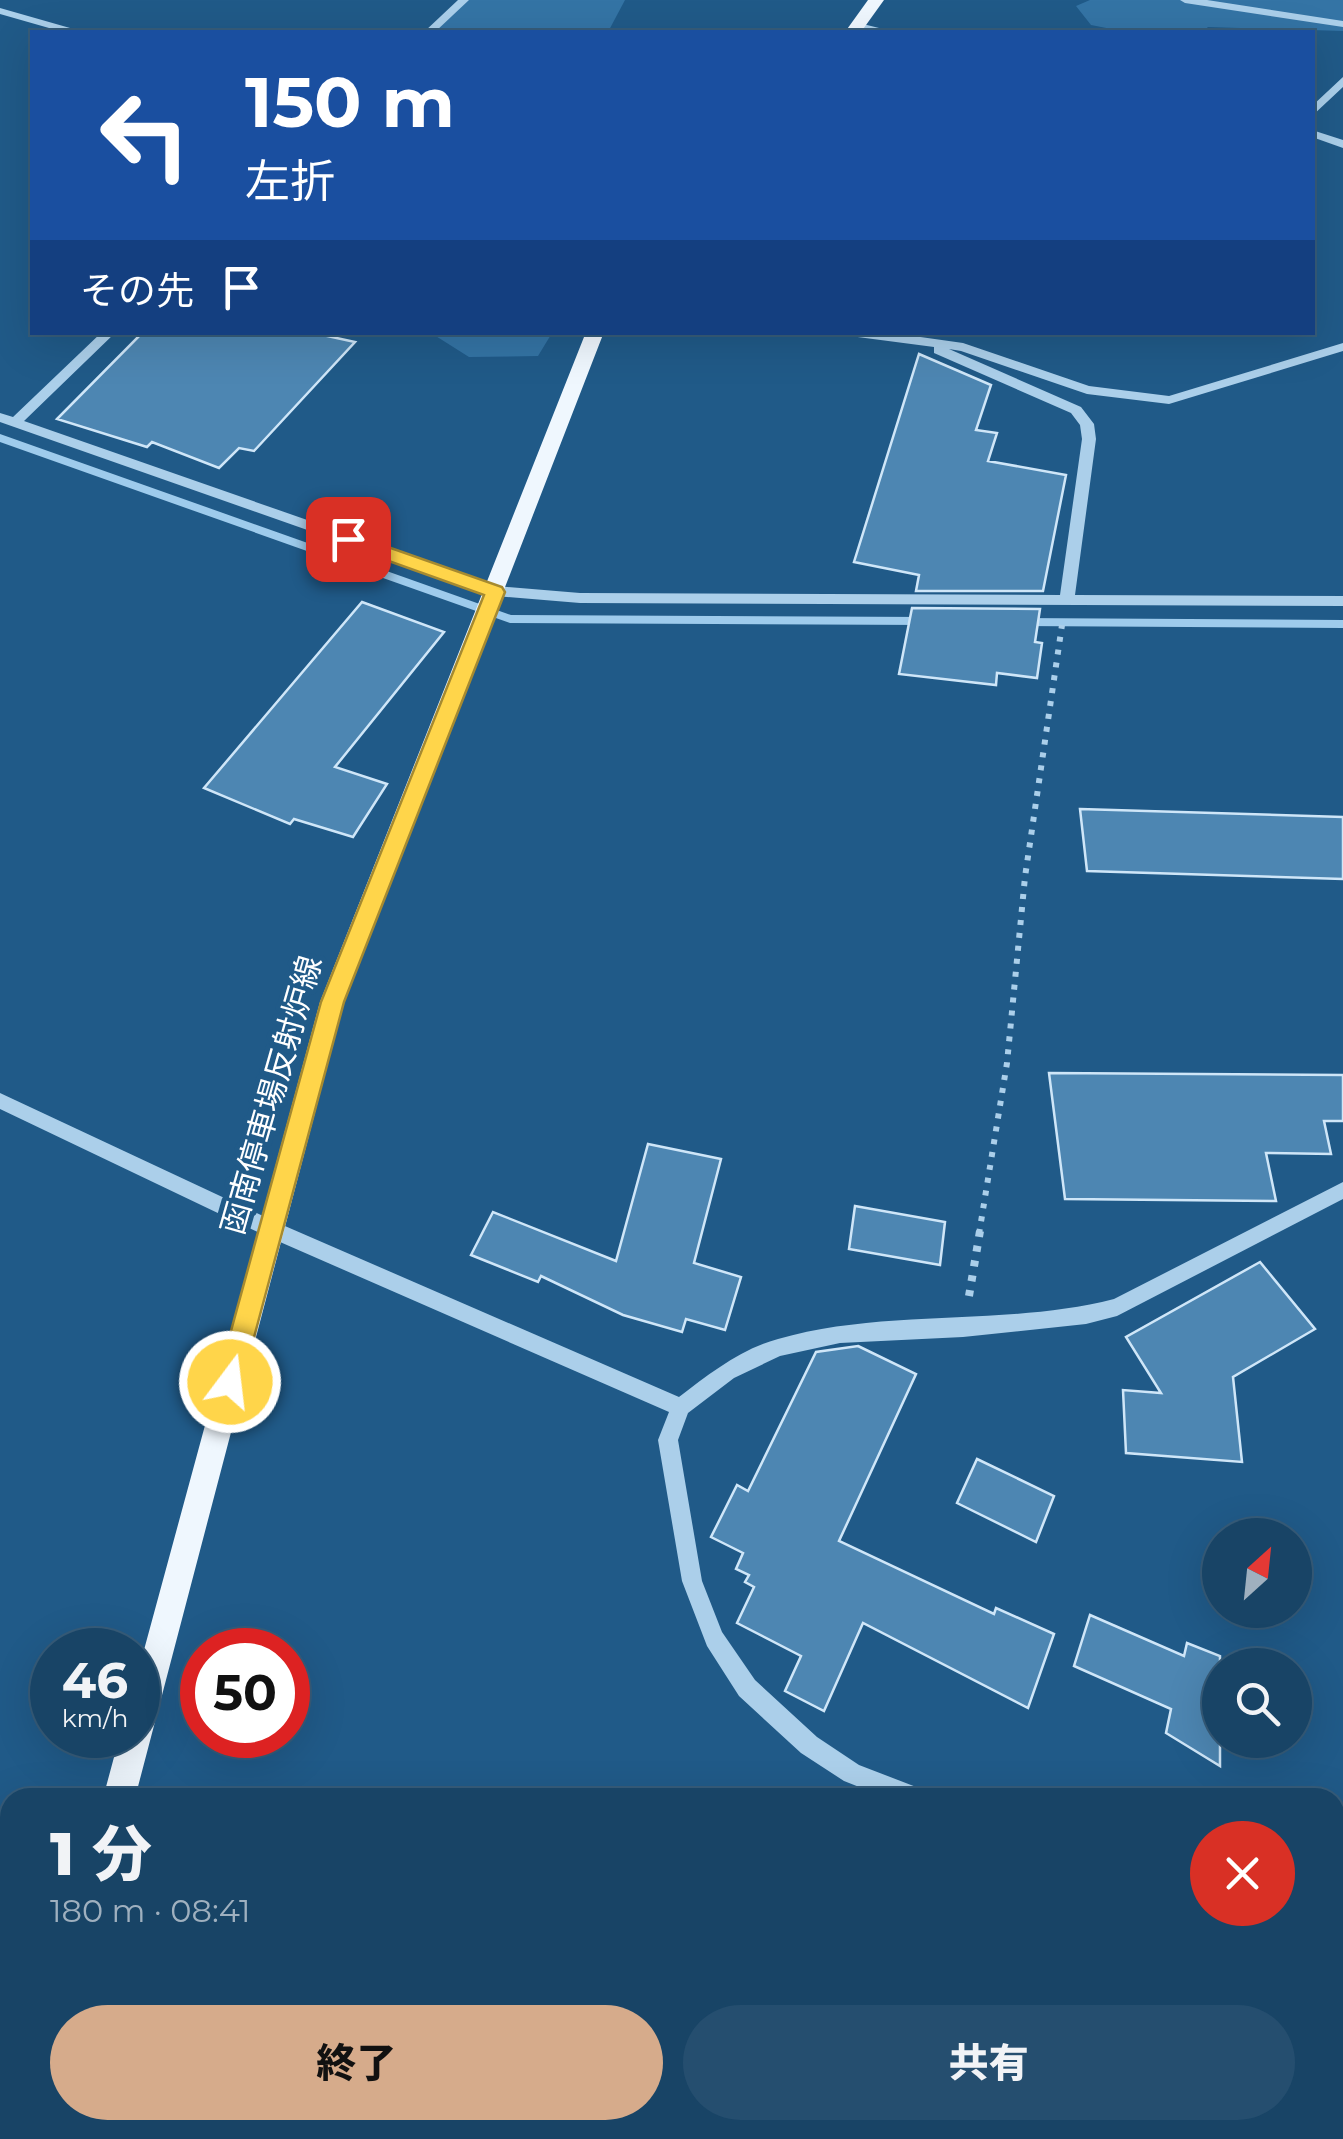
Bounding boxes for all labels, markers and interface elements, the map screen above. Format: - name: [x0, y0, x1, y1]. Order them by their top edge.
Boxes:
- text: 150 m: [245, 59, 455, 145]
- icon: left: [80, 70, 210, 200]
- text: 左折: [245, 153, 335, 208]
- icon: arrive: [214, 260, 269, 315]
- text: その先: [80, 267, 194, 314]
- pin: [306, 497, 391, 582]
- icon: arrive: [321, 512, 376, 567]
- street label: 函南停車場反射炉線: [213, 951, 329, 1239]
- position arrow: [178, 1330, 282, 1434]
- north arrow: [1202, 1518, 1312, 1628]
- map controls: [1202, 1518, 1312, 1758]
- speed limit sign: 50: [180, 1628, 310, 1758]
- button: search: [1202, 1648, 1312, 1758]
- text: 46: [62, 1650, 128, 1711]
- text: km/h: [62, 1703, 128, 1733]
- text: 1 分: [50, 1817, 152, 1890]
- button: close: [1190, 1821, 1295, 1926]
- text: 180 m · 08:41: [50, 1891, 251, 1930]
- button: 終了: [50, 2005, 663, 2120]
- button: 共有: [683, 2005, 1295, 2120]

